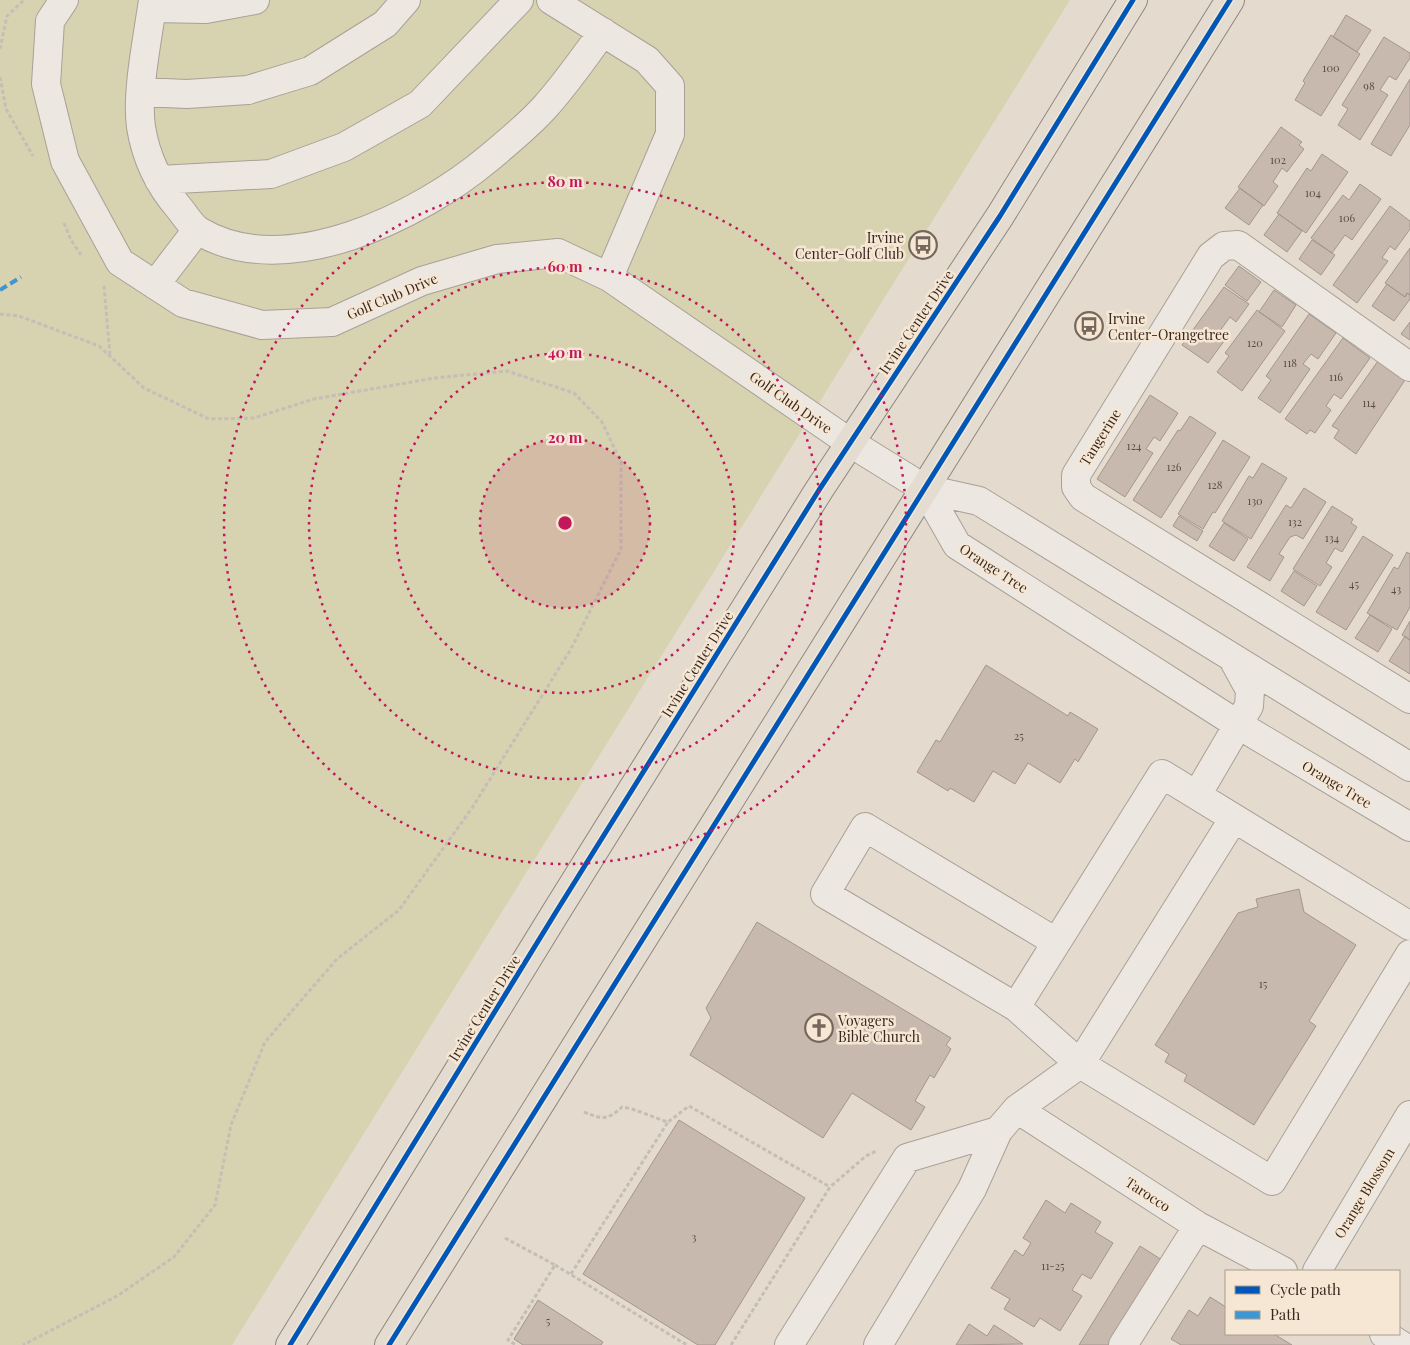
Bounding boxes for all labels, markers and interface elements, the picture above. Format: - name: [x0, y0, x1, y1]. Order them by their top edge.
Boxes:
- house number: 100: [1322, 60, 1340, 75]
- house number: 98: [1363, 78, 1375, 93]
- house number: 102: [1270, 152, 1286, 167]
- text: 80 m: [547, 171, 583, 191]
- house number: 104: [1305, 185, 1322, 200]
- house number: 106: [1339, 210, 1355, 225]
- place label: Irvine Center-Golf Club: [795, 228, 904, 263]
- bus stop icon: Irvine Center-Golf Club: [908, 230, 938, 260]
- text: 60 m: [547, 256, 583, 276]
- street label: Irvine Center Drive: [874, 266, 958, 378]
- street label: Golf Club Drive: [344, 268, 440, 324]
- place label: Irvine Center-Orangetree: [1108, 309, 1229, 344]
- bus stop icon: Irvine Center-Orangetree: [1074, 311, 1104, 341]
- house number: 120: [1247, 335, 1263, 350]
- text: 40 m: [548, 342, 583, 362]
- house number: 118: [1283, 355, 1297, 370]
- street label: Golf Club Drive: [746, 366, 836, 438]
- house number: 116: [1329, 369, 1343, 384]
- house number: 114: [1362, 395, 1376, 410]
- street label: Tangerine: [1075, 405, 1125, 469]
- text: 20 m: [548, 427, 583, 447]
- house number: 124: [1127, 438, 1142, 453]
- house number: 126: [1166, 459, 1182, 474]
- house number: 128: [1207, 477, 1223, 492]
- house number: 130: [1247, 493, 1263, 508]
- centre of rings: [556, 514, 574, 532]
- house number: 132: [1288, 514, 1302, 529]
- house number: 134: [1325, 530, 1340, 545]
- street label: Orange Tree: [956, 539, 1032, 597]
- house number: 45: [1349, 576, 1359, 591]
- house number: 43: [1391, 581, 1401, 596]
- street label: Irvine Center Drive: [657, 607, 737, 721]
- house number: 25: [1014, 728, 1024, 743]
- street label: Orange Tree: [1299, 756, 1375, 812]
- street label: Irvine Center Drive: [444, 951, 524, 1065]
- house number: 15: [1259, 976, 1268, 991]
- place label: Voyagers Bible Church: [837, 1011, 921, 1046]
- church icon: Voyagers Bible Church: [804, 1013, 834, 1043]
- street label: Orange Blossom: [1329, 1144, 1399, 1242]
- street label: Tarocco: [1122, 1172, 1175, 1216]
- house number: 3: [692, 1229, 697, 1244]
- house number: 11-25: [1041, 1258, 1065, 1273]
- legend: [1225, 1270, 1400, 1335]
- text: Cycle path: [1270, 1279, 1341, 1299]
- text: Path: [1270, 1304, 1300, 1324]
- house number: 5: [546, 1313, 551, 1328]

